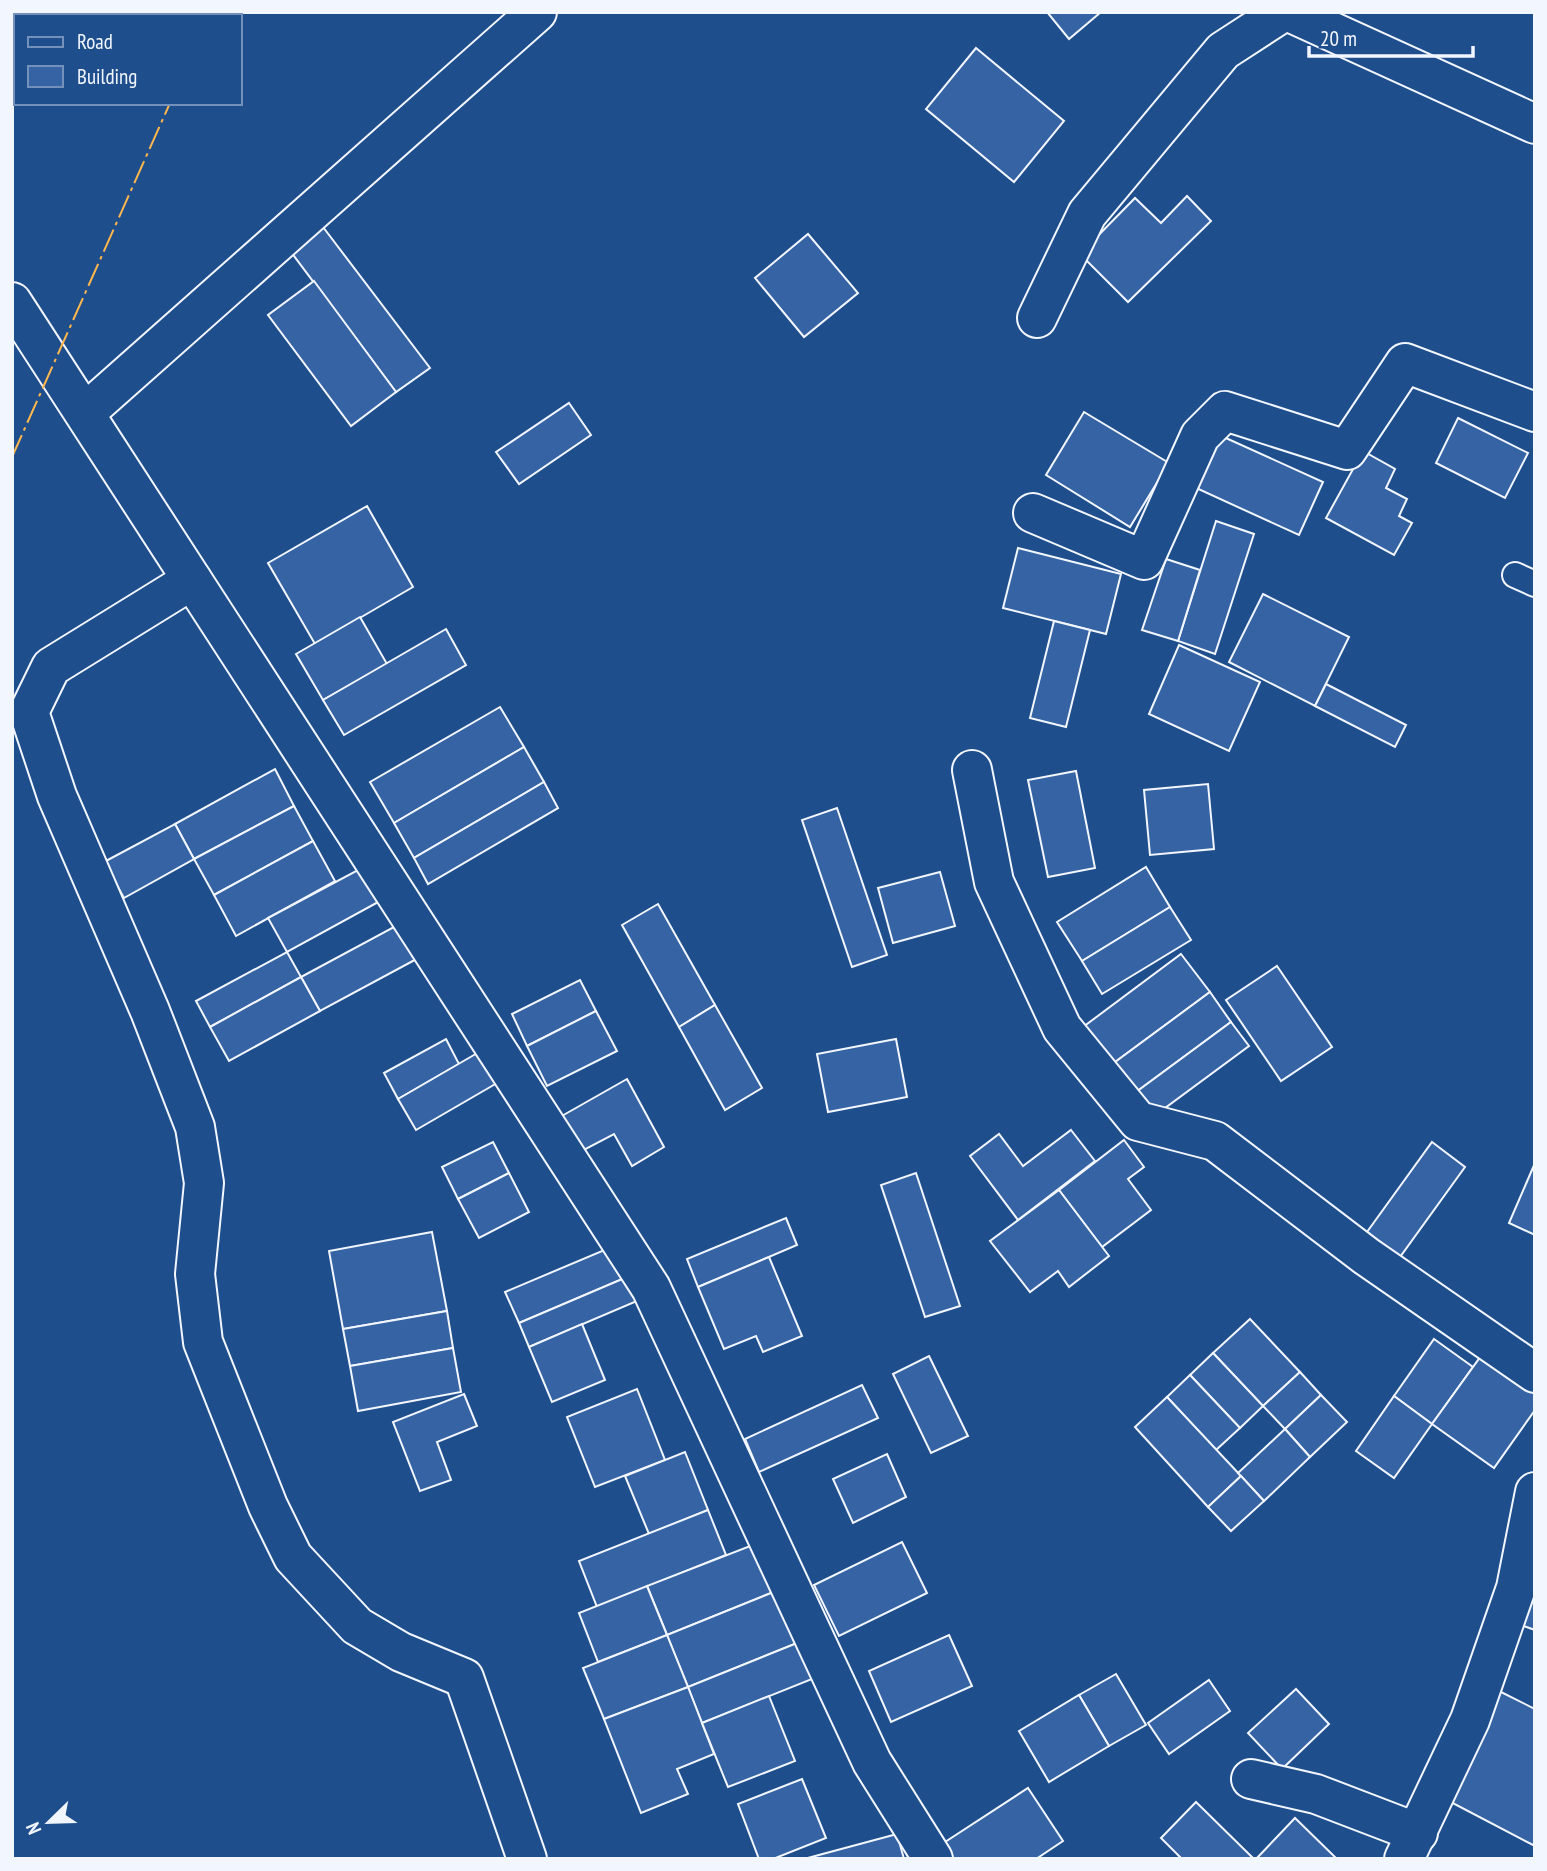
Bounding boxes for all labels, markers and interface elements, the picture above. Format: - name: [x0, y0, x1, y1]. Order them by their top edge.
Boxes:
- legend: [14, 14, 242, 105]
- scale bar: [1309, 14, 1474, 58]
- text: 20 m: [1320, 25, 1357, 52]
- text: Road: [77, 28, 113, 55]
- text: Building: [77, 63, 137, 90]
- north arrow: [14, 1787, 84, 1857]
- text: N: [20, 1819, 46, 1838]

